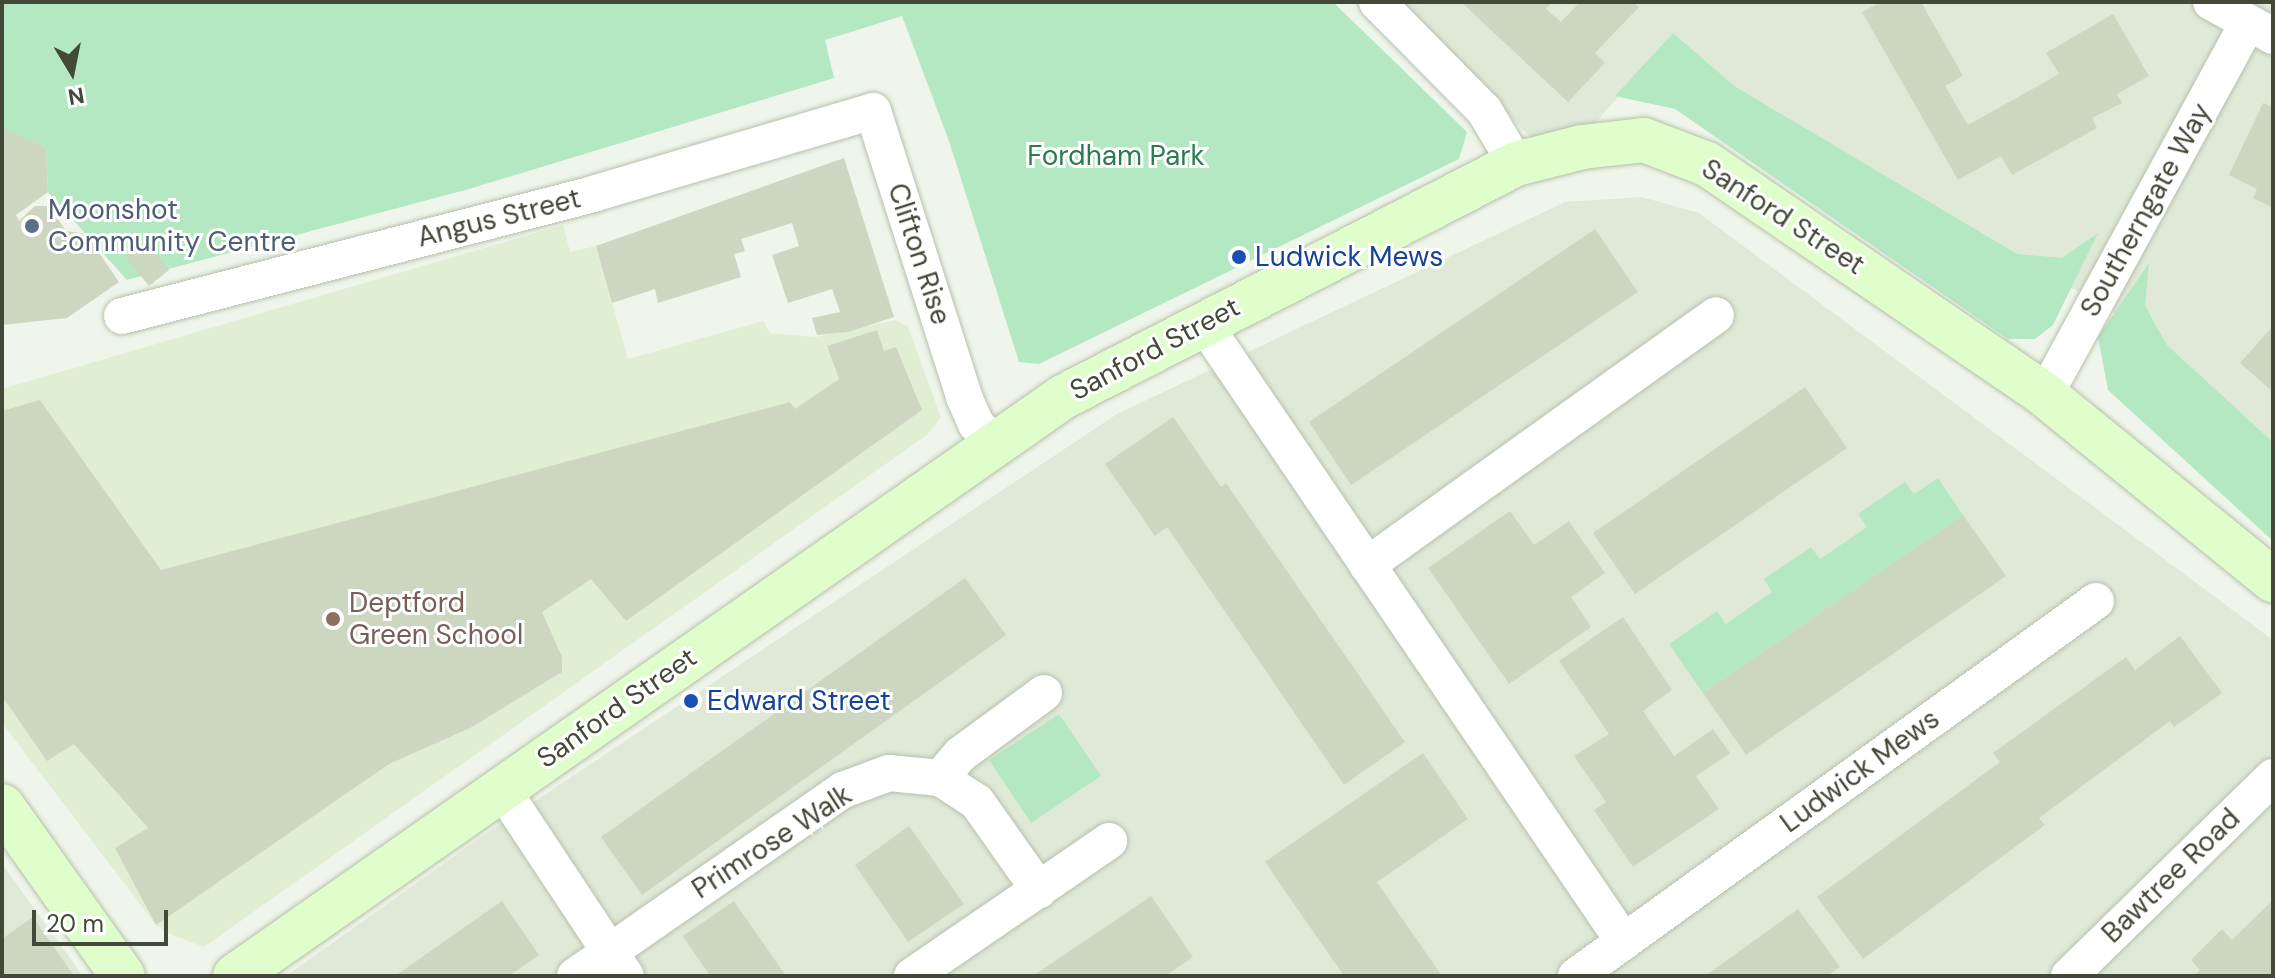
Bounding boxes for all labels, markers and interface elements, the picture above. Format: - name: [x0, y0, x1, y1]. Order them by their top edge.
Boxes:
- north arrow: [32, 32, 112, 112]
- text: N: [66, 80, 87, 112]
- street label: Southerngate Way: [2073, 97, 2219, 323]
- park label: Fordham Park: [1027, 139, 1205, 173]
- street label: Sanford Street: [1695, 152, 1871, 282]
- street label: Clifton Rise: [880, 179, 958, 329]
- street label: Angus Street: [414, 181, 584, 255]
- place label: Moonshot Community Centre: [48, 193, 296, 259]
- marker: Moonshot Community Centre: [23, 217, 41, 235]
- place label: Ludwick Mews: [1255, 240, 1443, 274]
- marker: Ludwick Mews: [1230, 248, 1248, 266]
- street label: Sanford Street: [1064, 290, 1246, 408]
- place label: Deptford Green School: [349, 586, 523, 652]
- marker: Deptford Green School: [324, 610, 342, 628]
- street label: Sanford Street: [531, 641, 703, 775]
- place label: Edward Street: [707, 684, 891, 718]
- marker: Edward Street: [682, 692, 700, 710]
- street label: Ludwick Mews: [1774, 702, 1946, 840]
- street label: Primrose Walk: [686, 778, 858, 906]
- street label: Bawtree Road: [2095, 802, 2247, 950]
- scale bar: [36, 894, 172, 944]
- text: 20 m: [46, 908, 104, 939]

